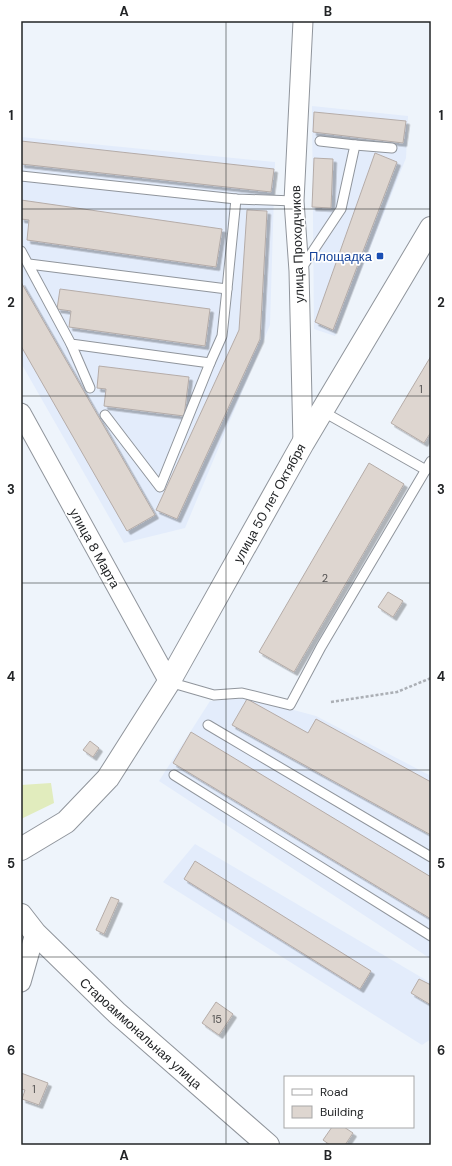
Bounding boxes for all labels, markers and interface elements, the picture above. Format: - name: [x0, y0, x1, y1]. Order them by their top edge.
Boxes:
- text: A: [119, 3, 129, 20]
- text: B: [324, 3, 332, 20]
- text: 1: [9, 107, 13, 124]
- text: 1: [439, 107, 443, 124]
- street label: улица Проходчиков: [287, 185, 308, 303]
- place label: Площадка: [309, 248, 373, 265]
- marker: Площадка: [375, 251, 385, 261]
- text: 2: [7, 294, 15, 311]
- text: 2: [437, 294, 445, 311]
- house number: 1: [419, 382, 423, 396]
- street label: улица 50 лет Октября: [230, 441, 309, 566]
- text: 3: [7, 481, 15, 498]
- text: 3: [437, 481, 445, 498]
- street label: улица 8 Марта: [66, 505, 124, 592]
- house number: 2: [322, 571, 328, 585]
- text: 4: [7, 668, 15, 685]
- text: 4: [437, 668, 445, 685]
- text: 5: [7, 855, 15, 872]
- text: 5: [437, 855, 445, 872]
- street label: Староаммональная улица: [76, 974, 206, 1093]
- house number: 15: [212, 1012, 222, 1026]
- text: 6: [7, 1042, 15, 1059]
- text: 6: [437, 1042, 445, 1059]
- legend: [284, 1076, 414, 1128]
- house number: 1: [32, 1082, 36, 1096]
- text: Road: [320, 1084, 348, 1100]
- text: Building: [320, 1104, 364, 1120]
- text: A: [119, 1147, 129, 1164]
- text: B: [324, 1147, 332, 1164]

